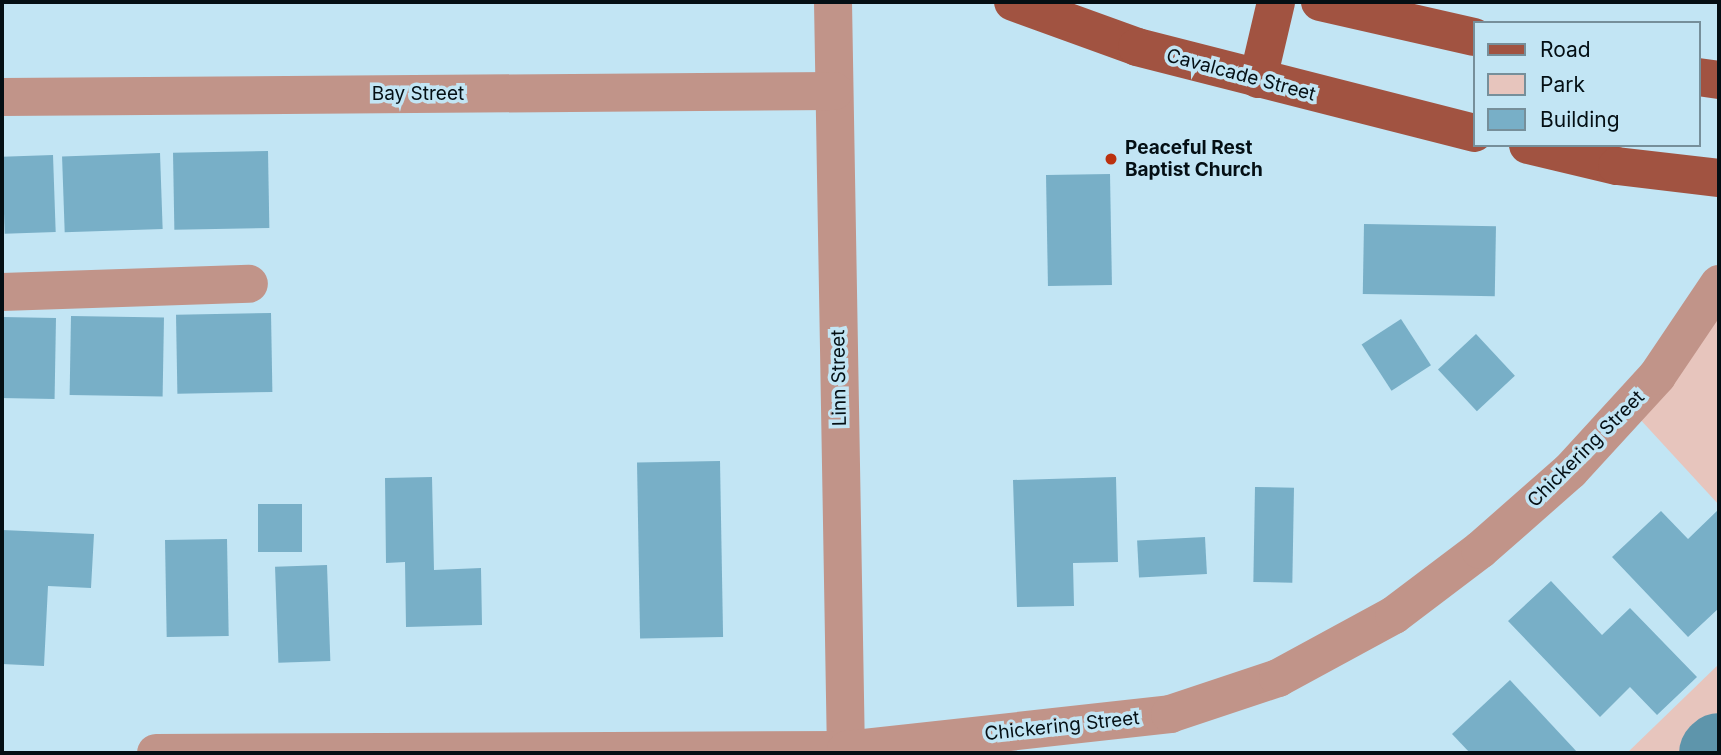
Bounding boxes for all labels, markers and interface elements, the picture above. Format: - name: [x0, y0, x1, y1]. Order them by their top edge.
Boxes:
- legend: [1472, 21, 1700, 147]
- text: Road: [1540, 37, 1591, 62]
- street label: Cavalcade Street: [1164, 44, 1318, 106]
- text: Park: [1540, 72, 1585, 97]
- street label: Bay Street: [372, 83, 464, 105]
- text: Building: [1540, 107, 1620, 132]
- place label: Peaceful Rest Baptist Church: [1125, 137, 1263, 181]
- marker: Peaceful Rest Baptist Church: [1103, 151, 1119, 167]
- street label: Linn Street: [827, 329, 851, 427]
- street label: Chickering Street: [1523, 386, 1649, 512]
- street label: Chickering Street: [983, 707, 1141, 745]

